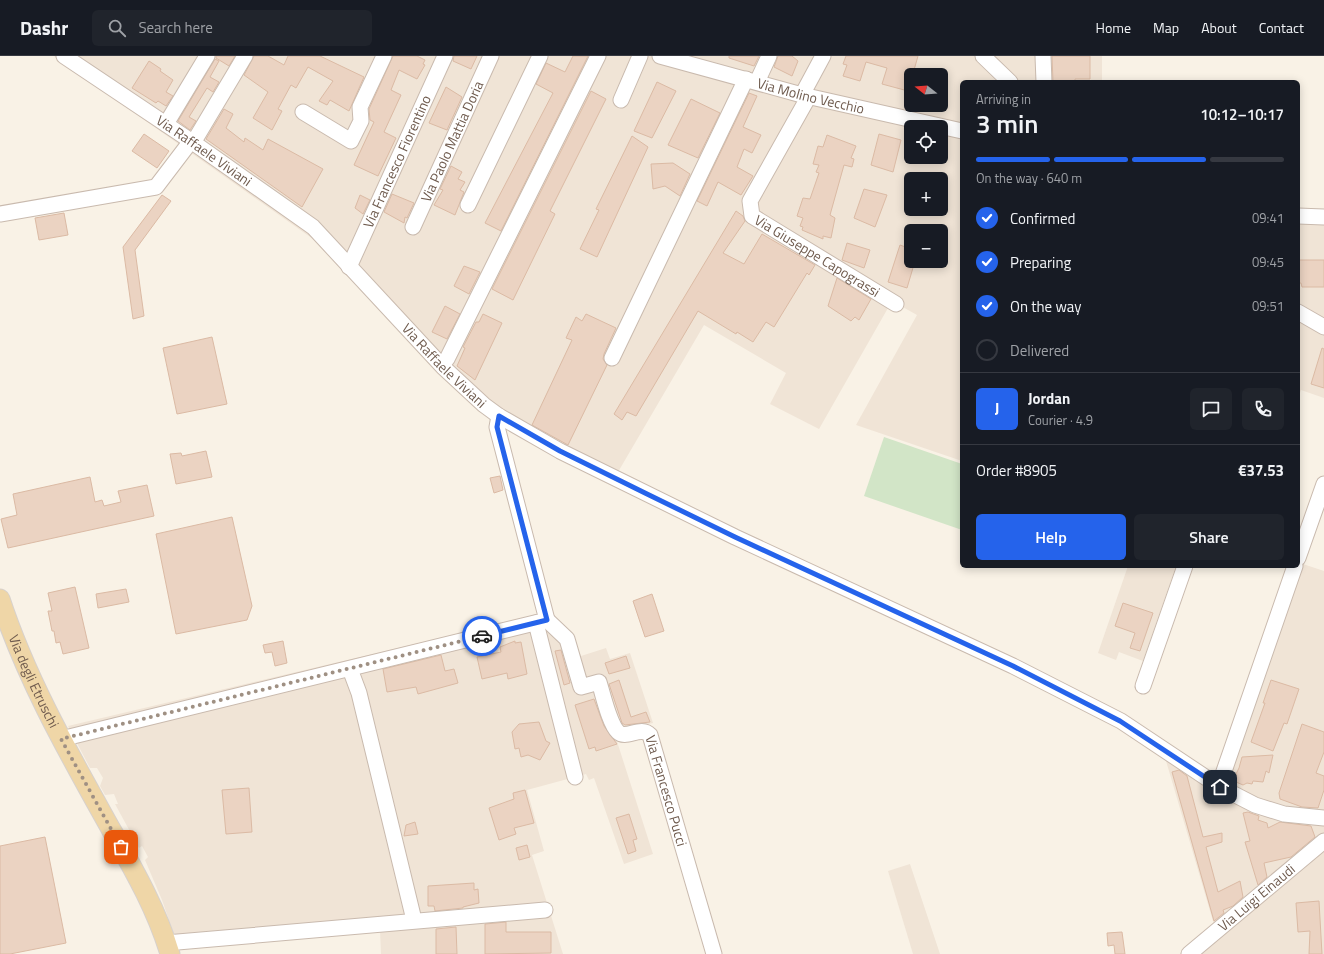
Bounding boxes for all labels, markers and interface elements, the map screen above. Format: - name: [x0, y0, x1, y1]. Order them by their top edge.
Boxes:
- search box: [92, 10, 372, 46]
- text: Dashr: [20, 13, 68, 42]
- text: Search here: [138, 16, 213, 39]
- icon: search: [106, 17, 128, 39]
- text: Home: [1096, 17, 1131, 38]
- text: Map: [1153, 17, 1179, 38]
- text: About: [1201, 17, 1237, 38]
- text: Contact: [1259, 17, 1304, 38]
- north arrow: [904, 68, 948, 112]
- map controls: [904, 68, 948, 268]
- street label: Via Molino Vecchio: [755, 72, 866, 119]
- street label: Via Paolo Mattia Doria: [415, 77, 488, 205]
- text: Arriving in: [976, 89, 1031, 109]
- street label: Via Francesco Fiorentino: [357, 91, 436, 231]
- text: 10:12–10:17: [1200, 103, 1284, 126]
- text: 3 min: [976, 104, 1039, 143]
- street label: Via Raffaele Viviani: [152, 110, 257, 191]
- button: locate: [904, 120, 948, 164]
- text: On the way · 640 m: [976, 168, 1082, 188]
- button: +: [904, 172, 948, 216]
- icon: check: [976, 207, 998, 229]
- text: Confirmed: [1010, 207, 1075, 230]
- text: 09:41: [1252, 208, 1284, 228]
- street label: Via Giuseppe Capograssi: [751, 209, 884, 302]
- button: −: [904, 224, 948, 268]
- icon: check: [976, 251, 998, 273]
- text: Preparing: [1010, 251, 1071, 274]
- text: 09:45: [1252, 252, 1284, 272]
- icon: check: [976, 295, 998, 317]
- text: On the way: [1010, 295, 1082, 318]
- text: 09:51: [1252, 296, 1284, 316]
- street label: Via Raffaele Viviani: [397, 318, 492, 412]
- text: Delivered: [1010, 339, 1069, 362]
- text: Jordan: [1028, 387, 1070, 410]
- button: chat: [1190, 388, 1232, 430]
- button: phone: [1242, 388, 1284, 430]
- text: J: [995, 397, 999, 420]
- text: Courier · 4.9: [1028, 410, 1093, 430]
- text: Order #8905: [976, 459, 1057, 482]
- text: €37.53: [1238, 459, 1284, 482]
- button: Help: [976, 514, 1126, 560]
- button: Share: [1134, 514, 1284, 560]
- courier: [462, 616, 502, 656]
- icon: car: [471, 625, 493, 647]
- street label: Via degli Etruschi: [4, 631, 65, 731]
- street label: Via Francesco Pucci: [641, 732, 693, 849]
- pin: [1203, 770, 1237, 804]
- icon: home: [1209, 776, 1231, 798]
- pin: [104, 830, 138, 864]
- icon: bag: [110, 836, 132, 858]
- street label: Via Luigi Einaudi: [1213, 859, 1299, 936]

